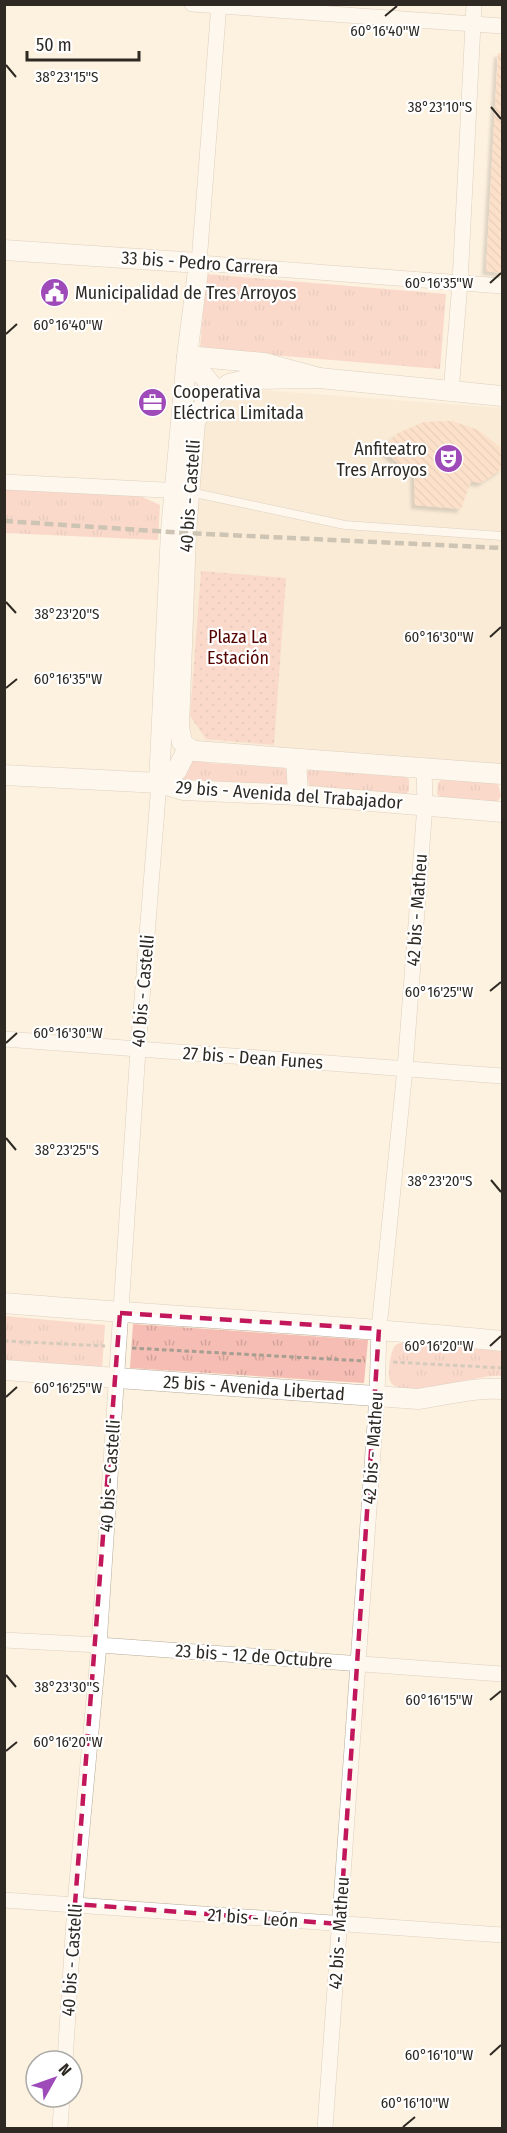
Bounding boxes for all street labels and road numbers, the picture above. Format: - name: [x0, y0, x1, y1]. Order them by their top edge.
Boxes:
- street label: 33 bis - Pedro Carrera: [121, 247, 280, 279]
- street label: 40 bis - Castelli: [175, 439, 205, 553]
- street label: 29 bis - Avenida del Trabajador: [175, 776, 404, 814]
- street label: 42 bis - Matheu: [402, 853, 432, 967]
- street label: 40 bis - Castelli: [127, 934, 159, 1048]
- street label: 27 bis - Dean Funes: [182, 1042, 324, 1074]
- street label: 25 bis - Avenida Libertad: [163, 1371, 345, 1405]
- street label: 42 bis - Matheu: [358, 1391, 388, 1505]
- street label: 40 bis - Castelli: [95, 1419, 125, 1533]
- street label: 23 bis - 12 de Octubre: [175, 1640, 334, 1672]
- street label: 42 bis - Matheu: [324, 1876, 354, 1990]
- street label: 40 bis - Castelli: [57, 1903, 87, 2017]
- street label: 21 bis - León: [207, 1904, 299, 1932]

